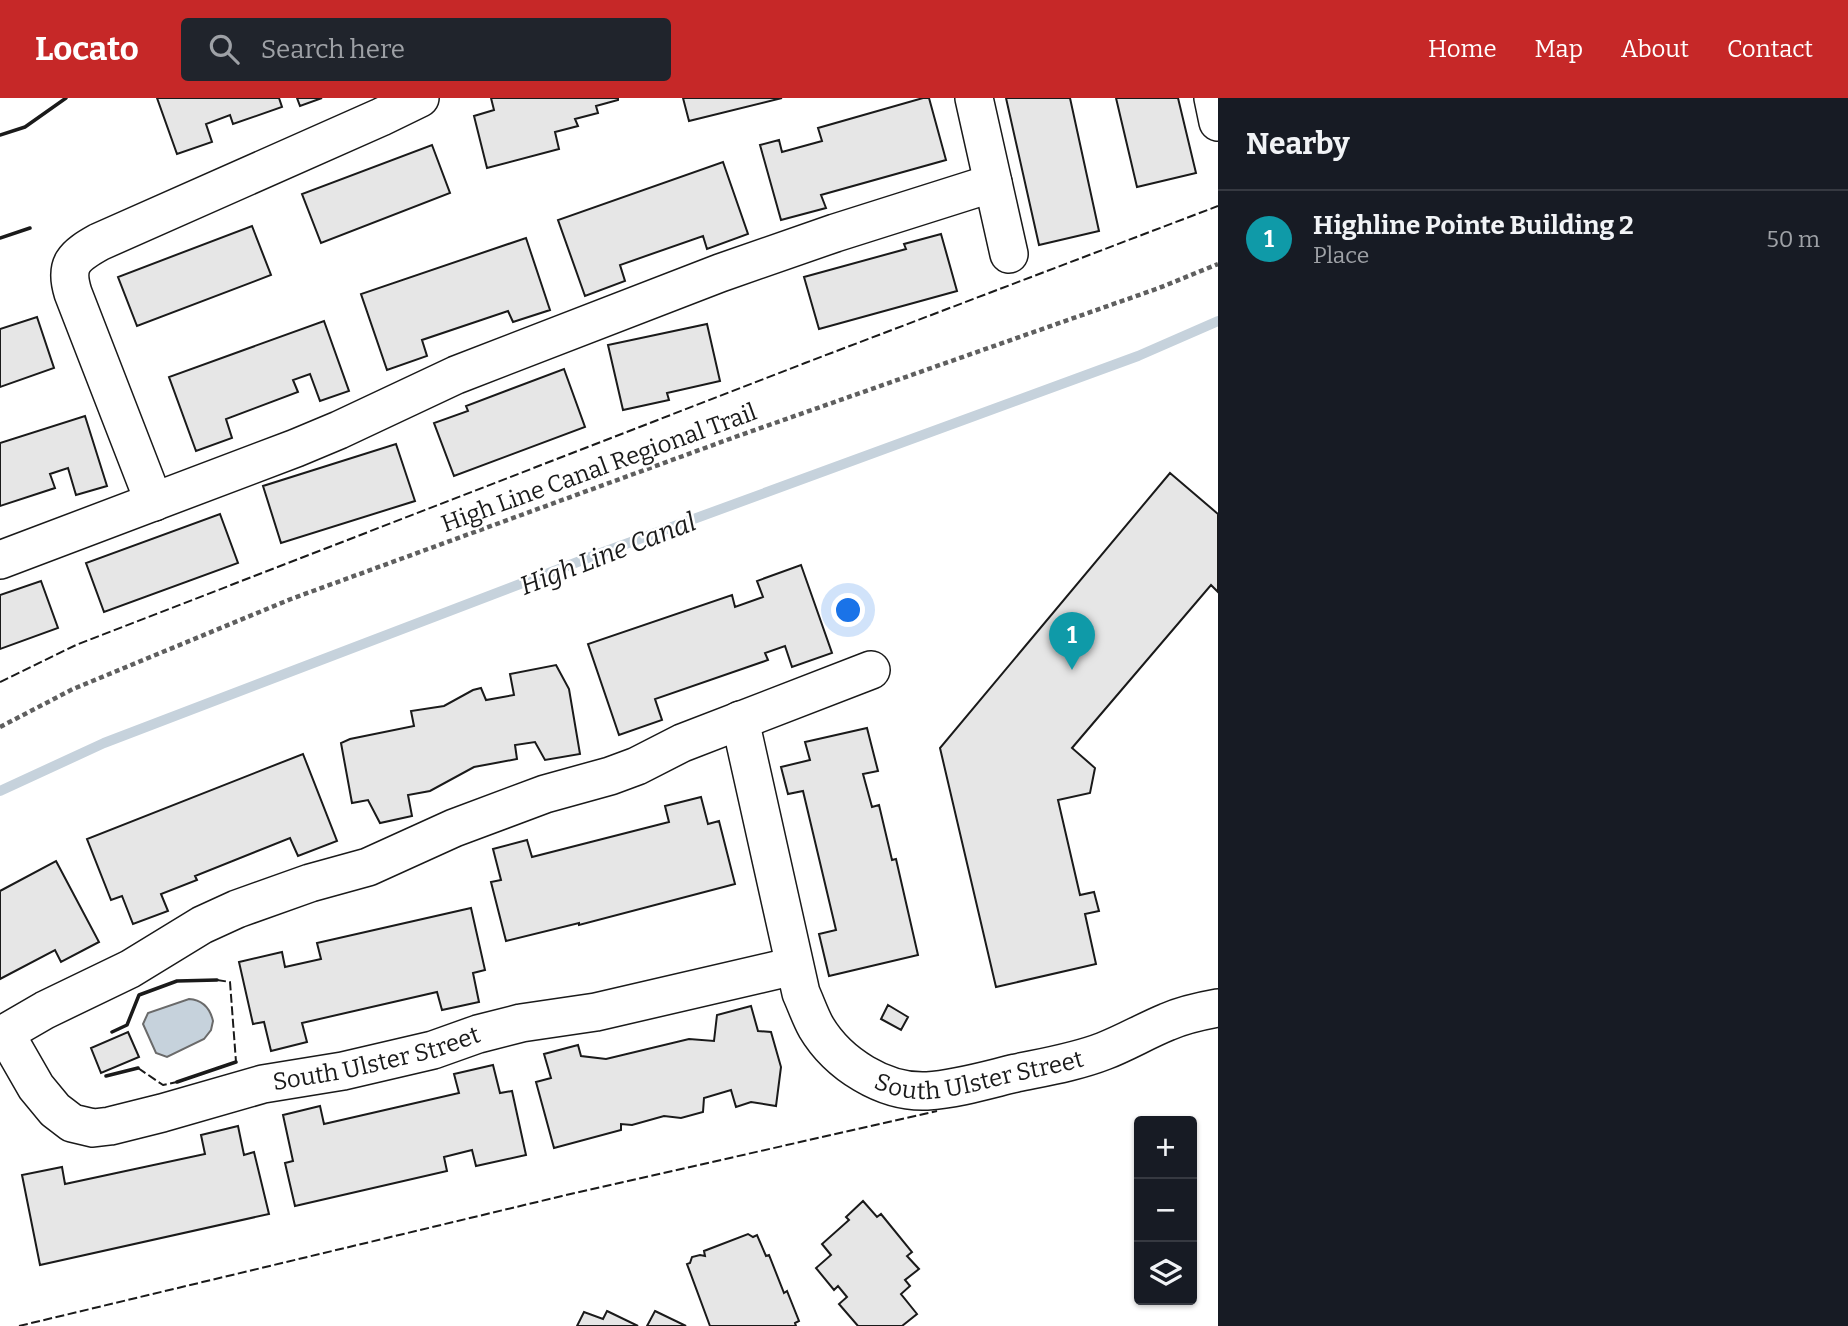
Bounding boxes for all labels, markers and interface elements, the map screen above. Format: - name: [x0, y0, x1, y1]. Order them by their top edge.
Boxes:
- search box: [181, 18, 671, 81]
- text: Locato: [35, 29, 139, 69]
- icon: search: [205, 30, 243, 68]
- text: Search here: [261, 34, 405, 65]
- text: Home: [1428, 35, 1497, 63]
- text: Map: [1535, 35, 1583, 63]
- text: About: [1621, 35, 1689, 63]
- text: Contact: [1727, 35, 1813, 63]
- text: Nearby: [1246, 126, 1350, 162]
- text: Highline Pointe Building 2: [1313, 210, 1634, 241]
- text: 1: [1264, 225, 1274, 253]
- text: 50 m: [1766, 225, 1820, 253]
- text: Place: [1313, 241, 1369, 269]
- street label: High Line Canal Regional Trail: [438, 398, 760, 538]
- water label: High Line Canal: [516, 506, 700, 602]
- your location: [831, 593, 865, 627]
- pin: 1: [1049, 612, 1095, 670]
- street label: South Ulster Street: [271, 1020, 484, 1096]
- street label: South Ulster Street: [870, 1045, 1087, 1105]
- map controls: [1134, 1116, 1197, 1305]
- button: +: [1134, 1116, 1197, 1179]
- button: −: [1134, 1179, 1197, 1242]
- button: layers: [1134, 1242, 1197, 1305]

